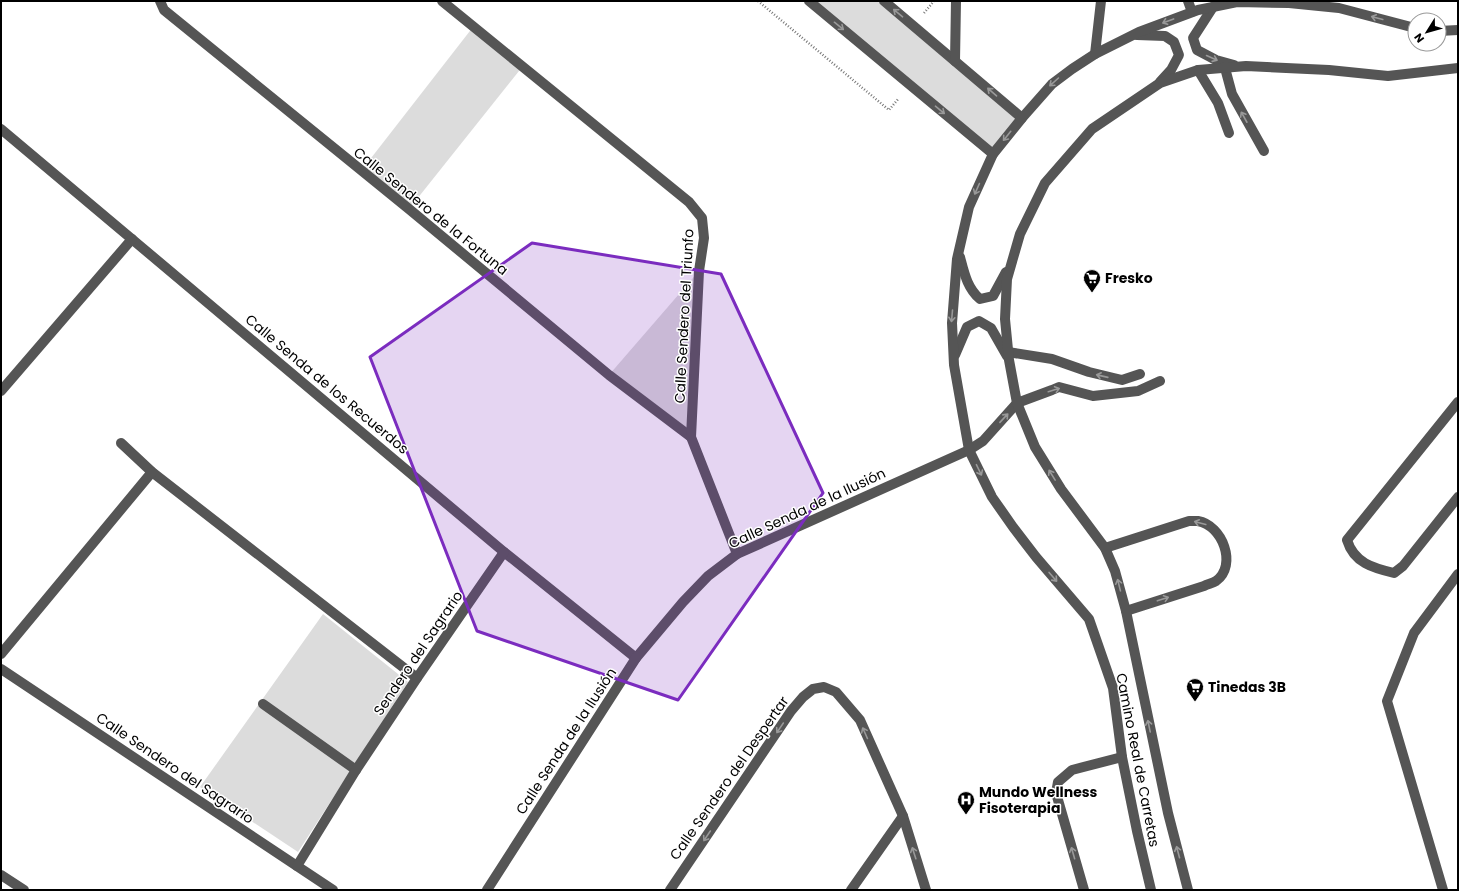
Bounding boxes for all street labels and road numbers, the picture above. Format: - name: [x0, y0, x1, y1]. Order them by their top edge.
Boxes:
- street label: Calle Sendero de la Fortuna: [349, 142, 513, 280]
- street label: Calle Sendero del Triunfo: [669, 228, 699, 404]
- street label: Calle Senda de los Recuerdos: [241, 310, 413, 458]
- street label: Calle Senda de la Ilusión: [725, 463, 889, 553]
- street label: Sendero del Sagrario: [369, 587, 467, 719]
- street label: Calle Senda de la Ilusión: [511, 664, 621, 818]
- street label: Camino Real de Carretas: [1111, 671, 1165, 849]
- street label: Calle Sendero del Despertar: [665, 692, 793, 864]
- street label: Calle Sendero del Sagrario: [92, 708, 258, 828]

